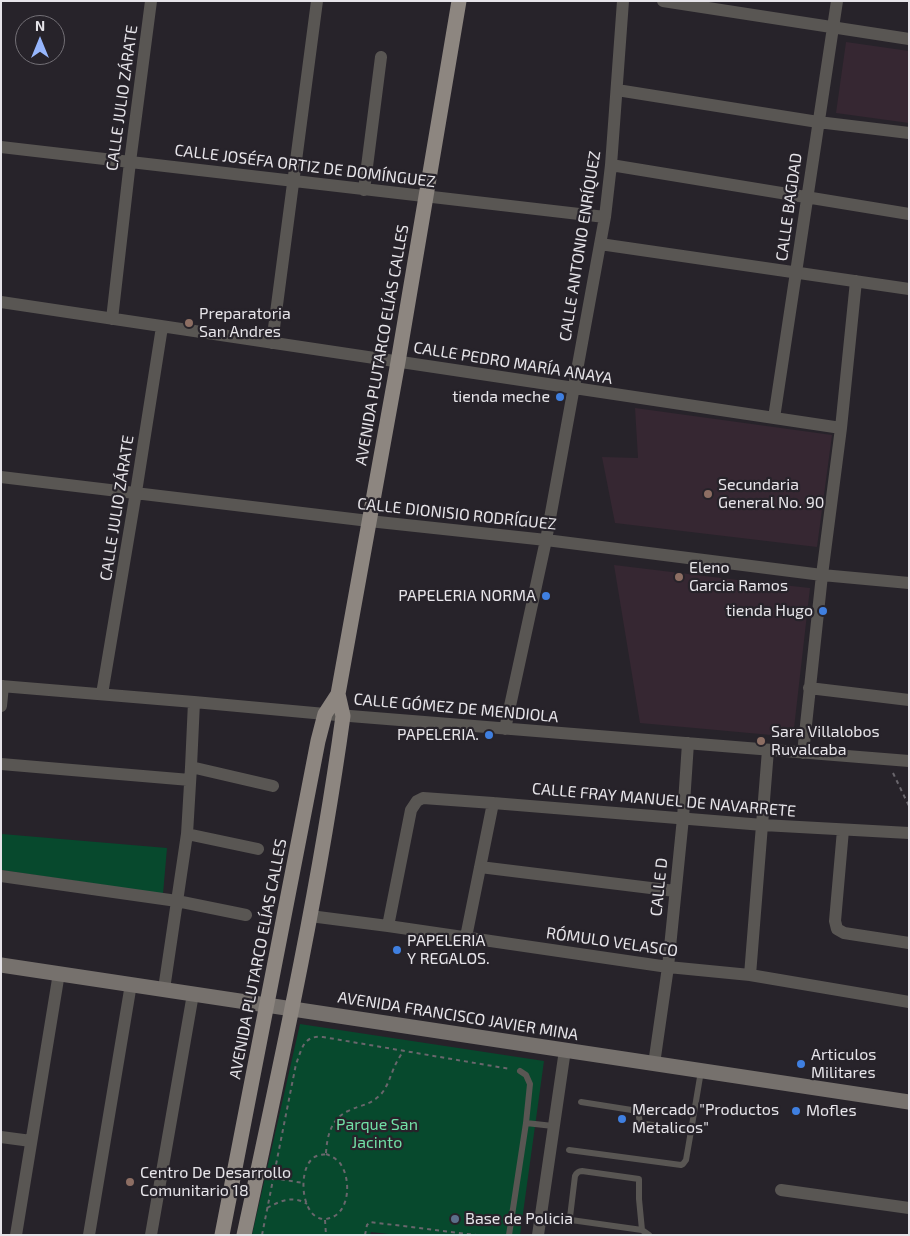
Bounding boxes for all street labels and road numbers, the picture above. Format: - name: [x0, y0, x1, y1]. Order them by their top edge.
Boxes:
- street label: CALLE JULIO ZÁRATE: [102, 24, 142, 172]
- street label: CALLE JOSÉFA ORTIZ DE DOMÍNGUEZ: [173, 140, 437, 192]
- street label: CALLE ANTONIO ENRÍQUEZ: [555, 149, 605, 343]
- street label: CALLE BAGDAD: [772, 152, 806, 262]
- street label: AVENIDA PLUTARCO ELÍAS CALLES: [351, 223, 413, 467]
- street label: CALLE PEDRO MARÍA ANAYA: [412, 338, 614, 388]
- street label: CALLE JULIO ZÁRATE: [96, 434, 138, 582]
- street label: CALLE DIONISIO RODRÍGUEZ: [356, 494, 558, 534]
- street label: CALLE GÓMEZ DE MENDIOLA: [353, 689, 559, 727]
- street label: CALLE FRAY MANUEL DE NAVARRETE: [531, 779, 797, 821]
- street label: AVENIDA PLUTARCO ELÍAS CALLES: [225, 837, 291, 1081]
- street label: CALLE D: [646, 857, 672, 917]
- street label: RÓMULO VELASCO: [545, 923, 679, 961]
- street label: AVENIDA FRANCISCO JAVIER MINA: [336, 987, 580, 1045]

